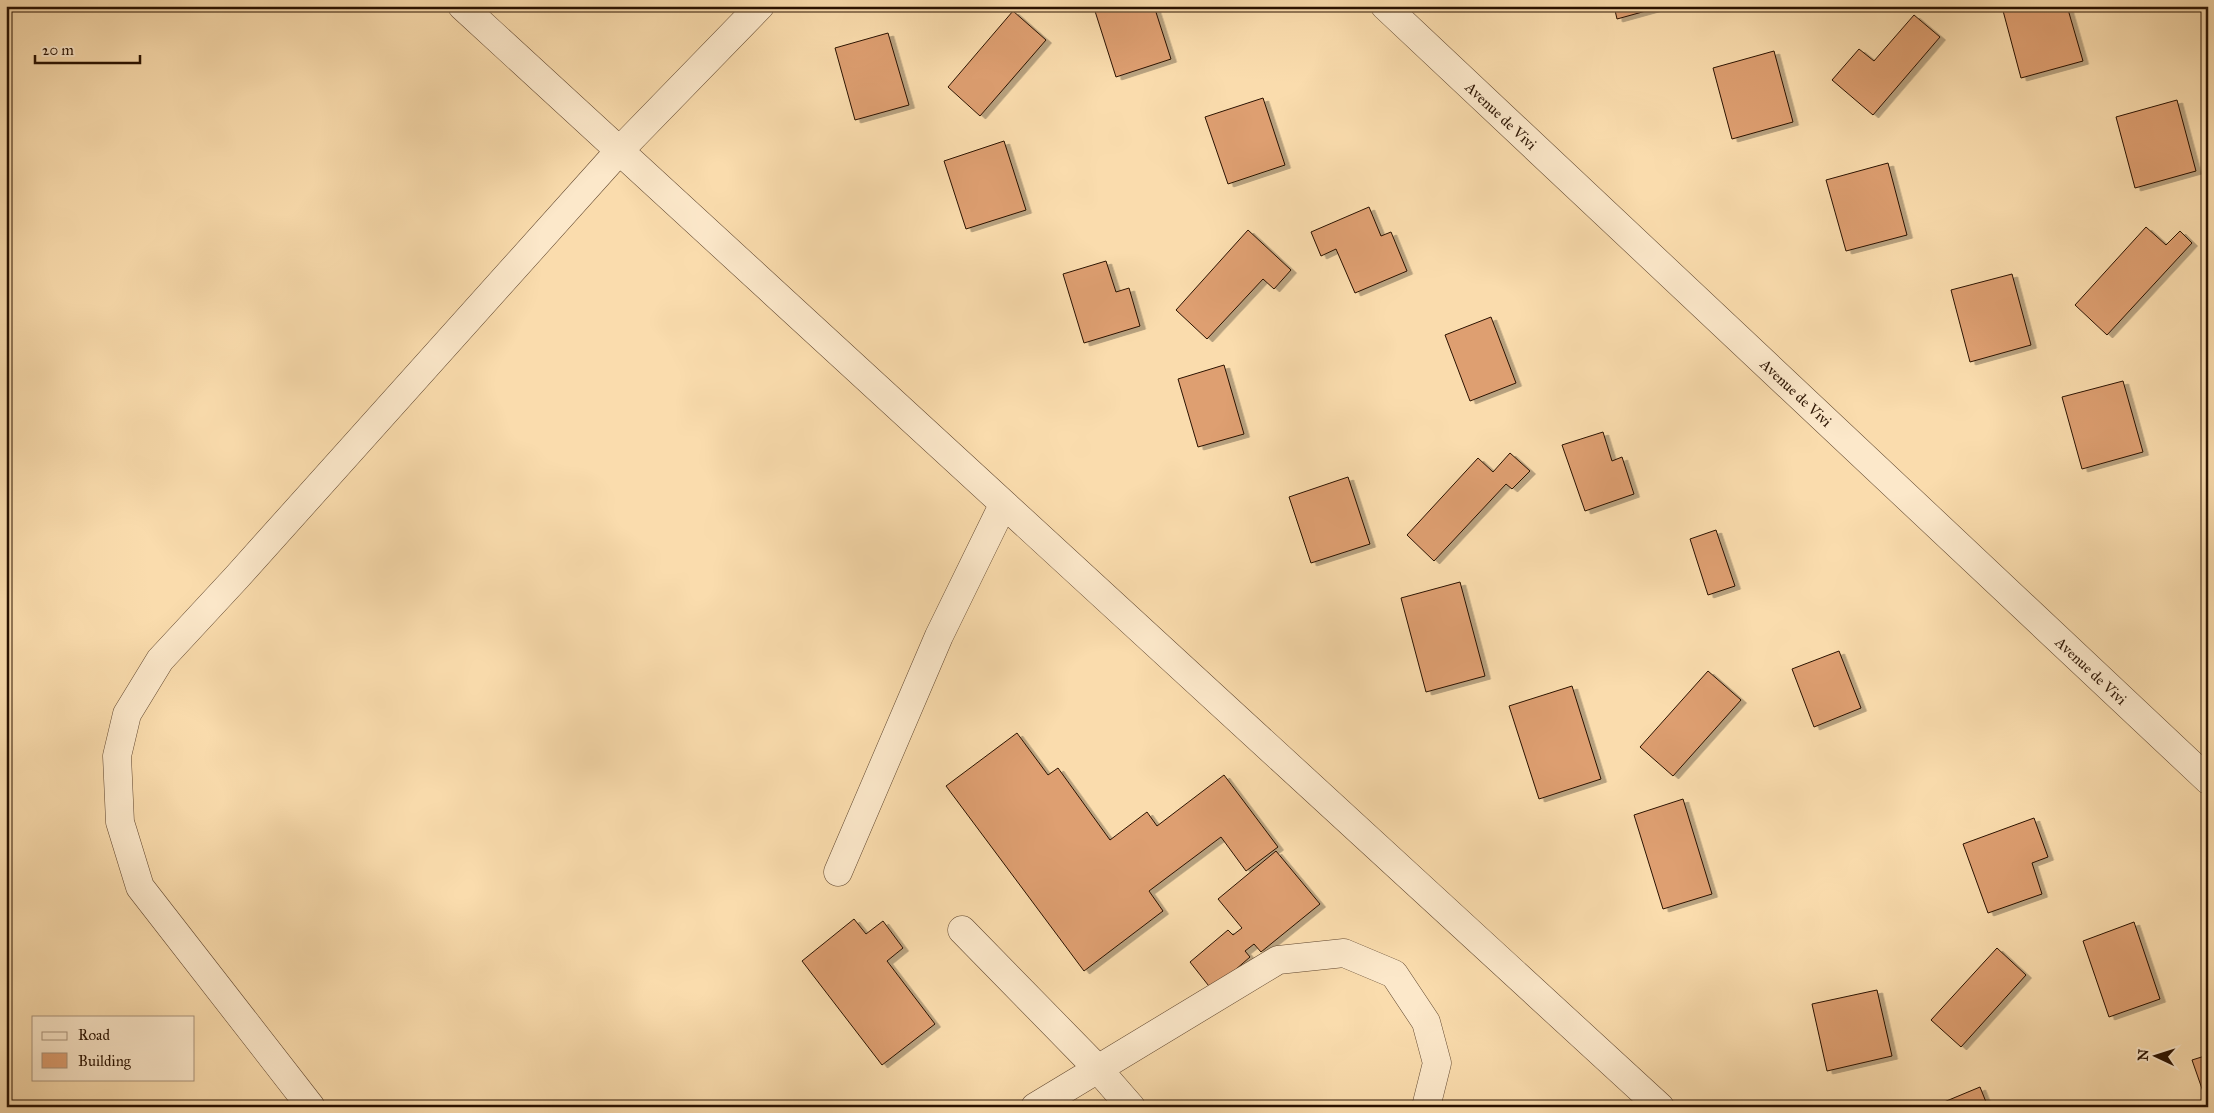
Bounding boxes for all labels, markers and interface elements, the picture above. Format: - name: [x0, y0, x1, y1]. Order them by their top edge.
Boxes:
- scale bar: [35, 32, 140, 64]
- text: 20 m: [42, 41, 74, 59]
- street label: Avenue de Vivi: [1461, 78, 1540, 154]
- street label: Avenue de Vivi: [1756, 355, 1835, 431]
- street label: Avenue de Vivi: [2051, 633, 2130, 709]
- legend: [32, 1016, 195, 1080]
- text: Road: [78, 1026, 110, 1044]
- north arrow: [2132, 1030, 2182, 1080]
- text: N: [2135, 1048, 2152, 1062]
- text: Building: [78, 1052, 132, 1070]

